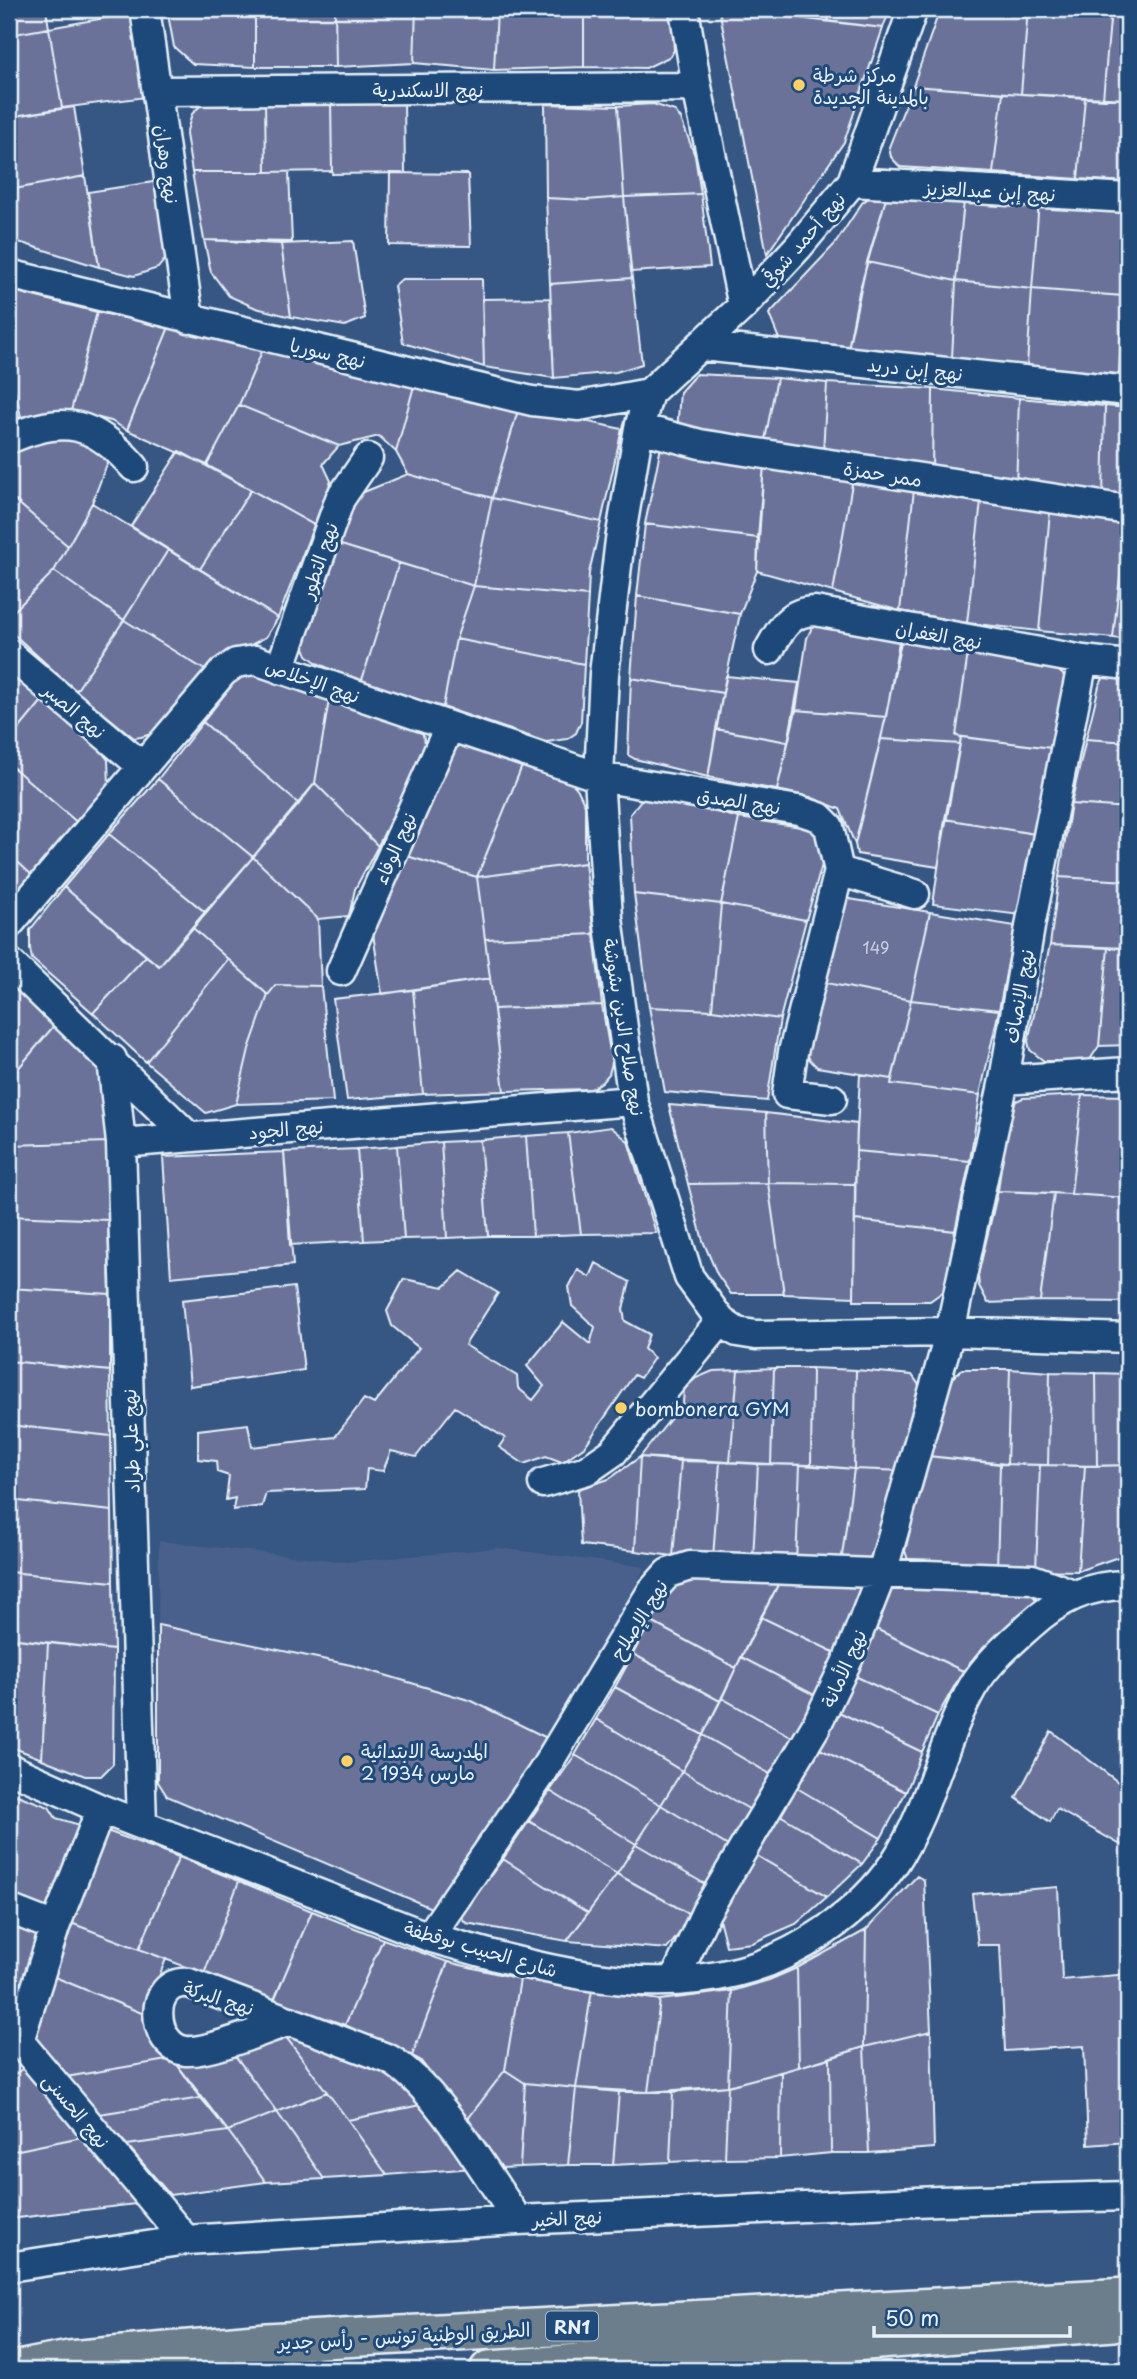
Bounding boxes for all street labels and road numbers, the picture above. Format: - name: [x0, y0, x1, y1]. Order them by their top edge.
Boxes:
- street label: نهج الاسكندرية: [372, 75, 484, 103]
- street label: نهج وهران: [149, 123, 187, 205]
- street label: نهج إبن عبدالعزيز: [922, 172, 1056, 207]
- street label: نهج أحمد شوقي: [753, 185, 852, 294]
- street label: نهج سوريا: [287, 330, 369, 374]
- street label: نهج إبن دريد: [866, 349, 964, 387]
- street label: ممر حمزة: [842, 453, 924, 493]
- street label: نهج التطور: [291, 518, 344, 604]
- street label: نهج الغفران: [894, 613, 984, 655]
- street label: نهج الإخلاص: [262, 651, 364, 709]
- street label: نهج الصبر: [36, 674, 113, 745]
- street label: نهج الصدق: [695, 780, 783, 820]
- street label: نهج الوفاء: [366, 808, 422, 888]
- street label: نهج صلاح الدين بشوشة: [597, 936, 653, 1118]
- street label: نهج الإنصاف: [996, 947, 1040, 1045]
- street label: نهج الجود: [247, 1111, 325, 1145]
- street label: نهج علي طراد: [114, 1388, 150, 1494]
- street label: نهج الإصلاح: [602, 1573, 674, 1665]
- street label: نهج الأمانة: [813, 1625, 873, 1711]
- street label: شارع الحبيب بوقطفة: [401, 1913, 561, 1984]
- street label: نهج البركة: [180, 1972, 258, 2022]
- street label: نهج الحسنى: [37, 2066, 117, 2154]
- street label: نهج الخير: [529, 2201, 603, 2233]
- road number: RN1: [546, 2312, 598, 2340]
- street label: الطريق الوطنية تونس - رأس جدير: [275, 2314, 531, 2356]

